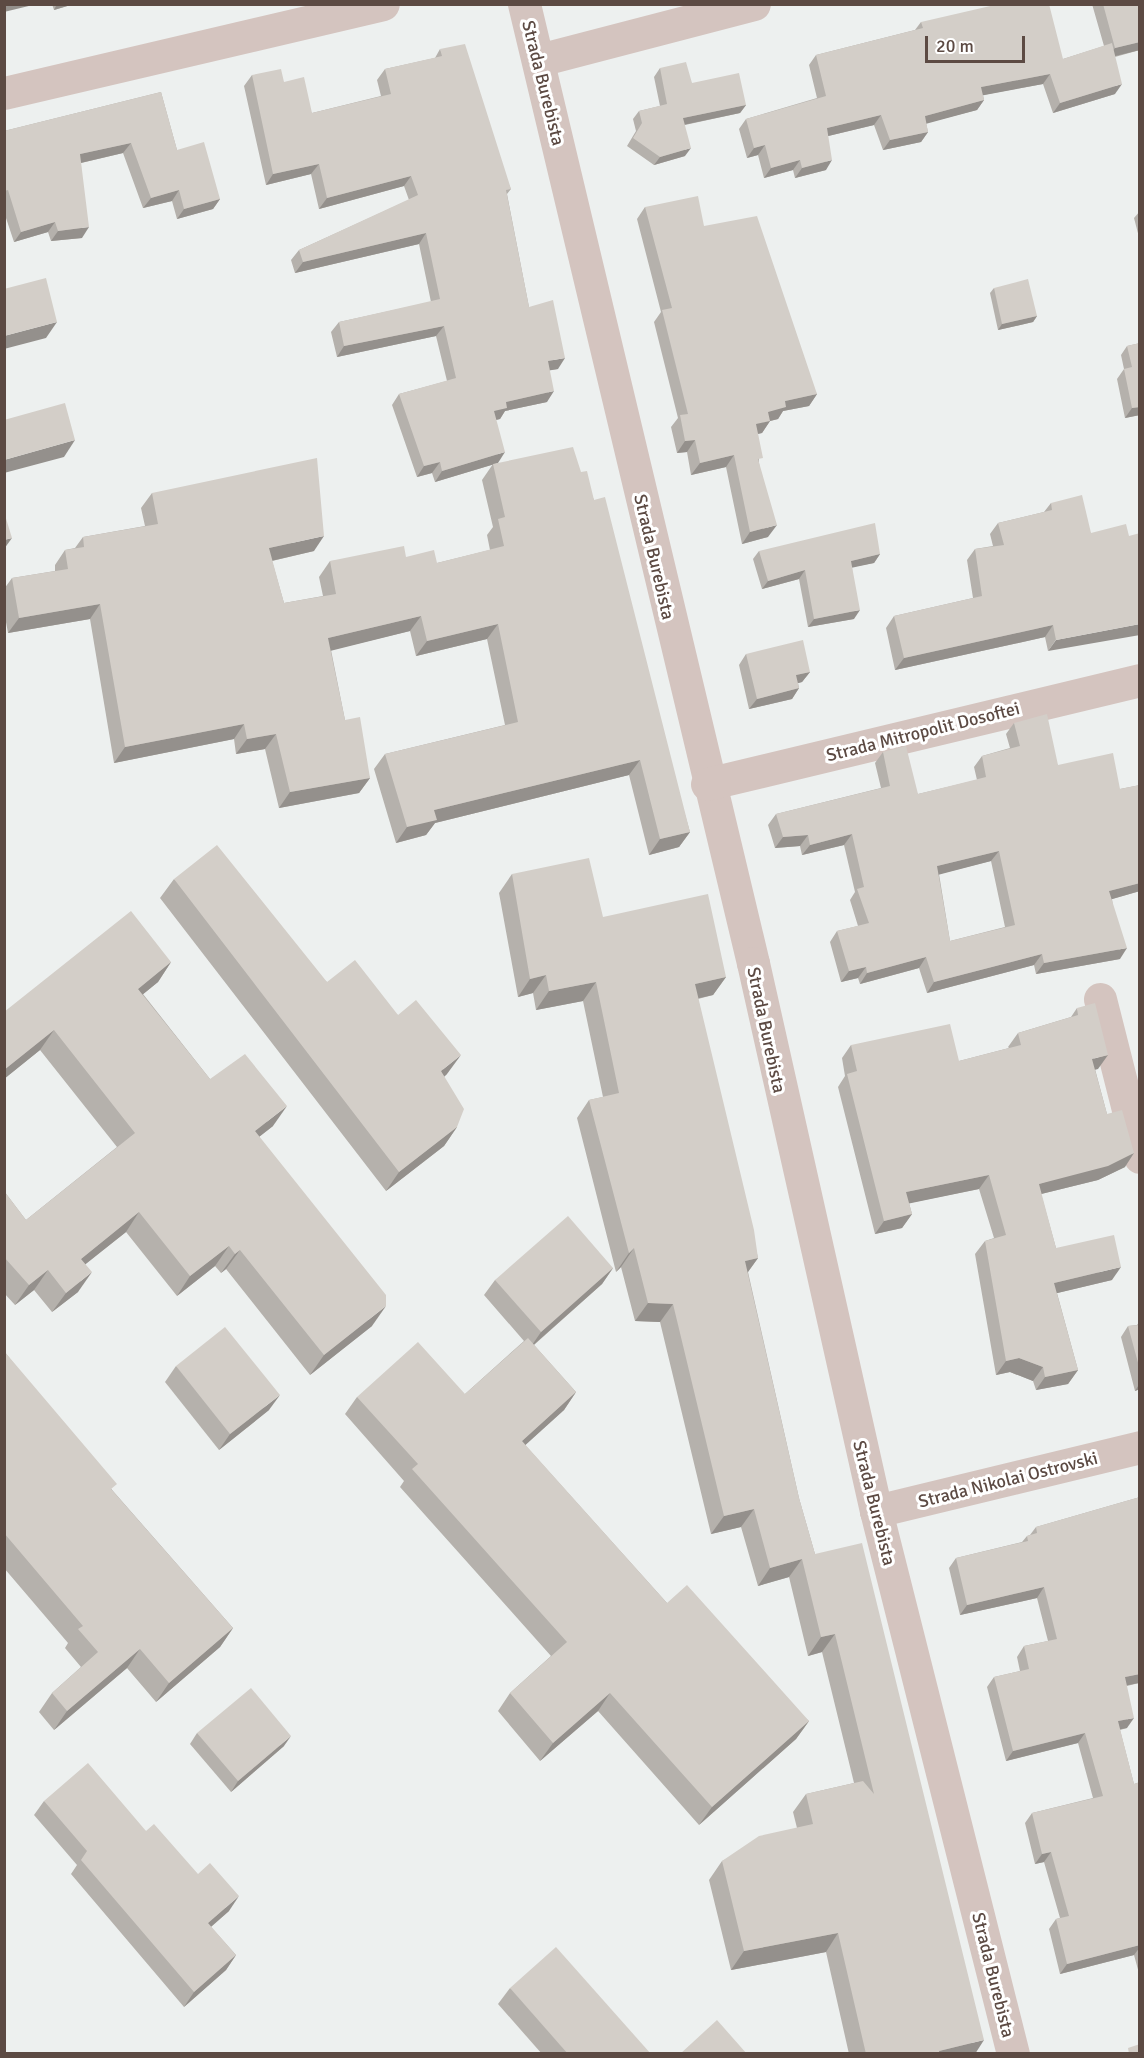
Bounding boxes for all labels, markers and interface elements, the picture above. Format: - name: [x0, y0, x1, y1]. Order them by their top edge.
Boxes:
- street label: Strada Burebista: [517, 18, 569, 148]
- scale bar: [928, 24, 1028, 62]
- text: 20 m: [936, 35, 974, 57]
- street label: Strada Burebista: [629, 492, 679, 622]
- street label: Strada Mitropolit Dosoftei: [824, 698, 1022, 766]
- street label: Strada Burebista: [742, 965, 790, 1095]
- street label: Strada Burebista: [848, 1438, 900, 1568]
- street label: Strada Nikolai Ostrovski: [916, 1447, 1100, 1513]
- street label: Strada Burebista: [967, 1910, 1019, 2040]

